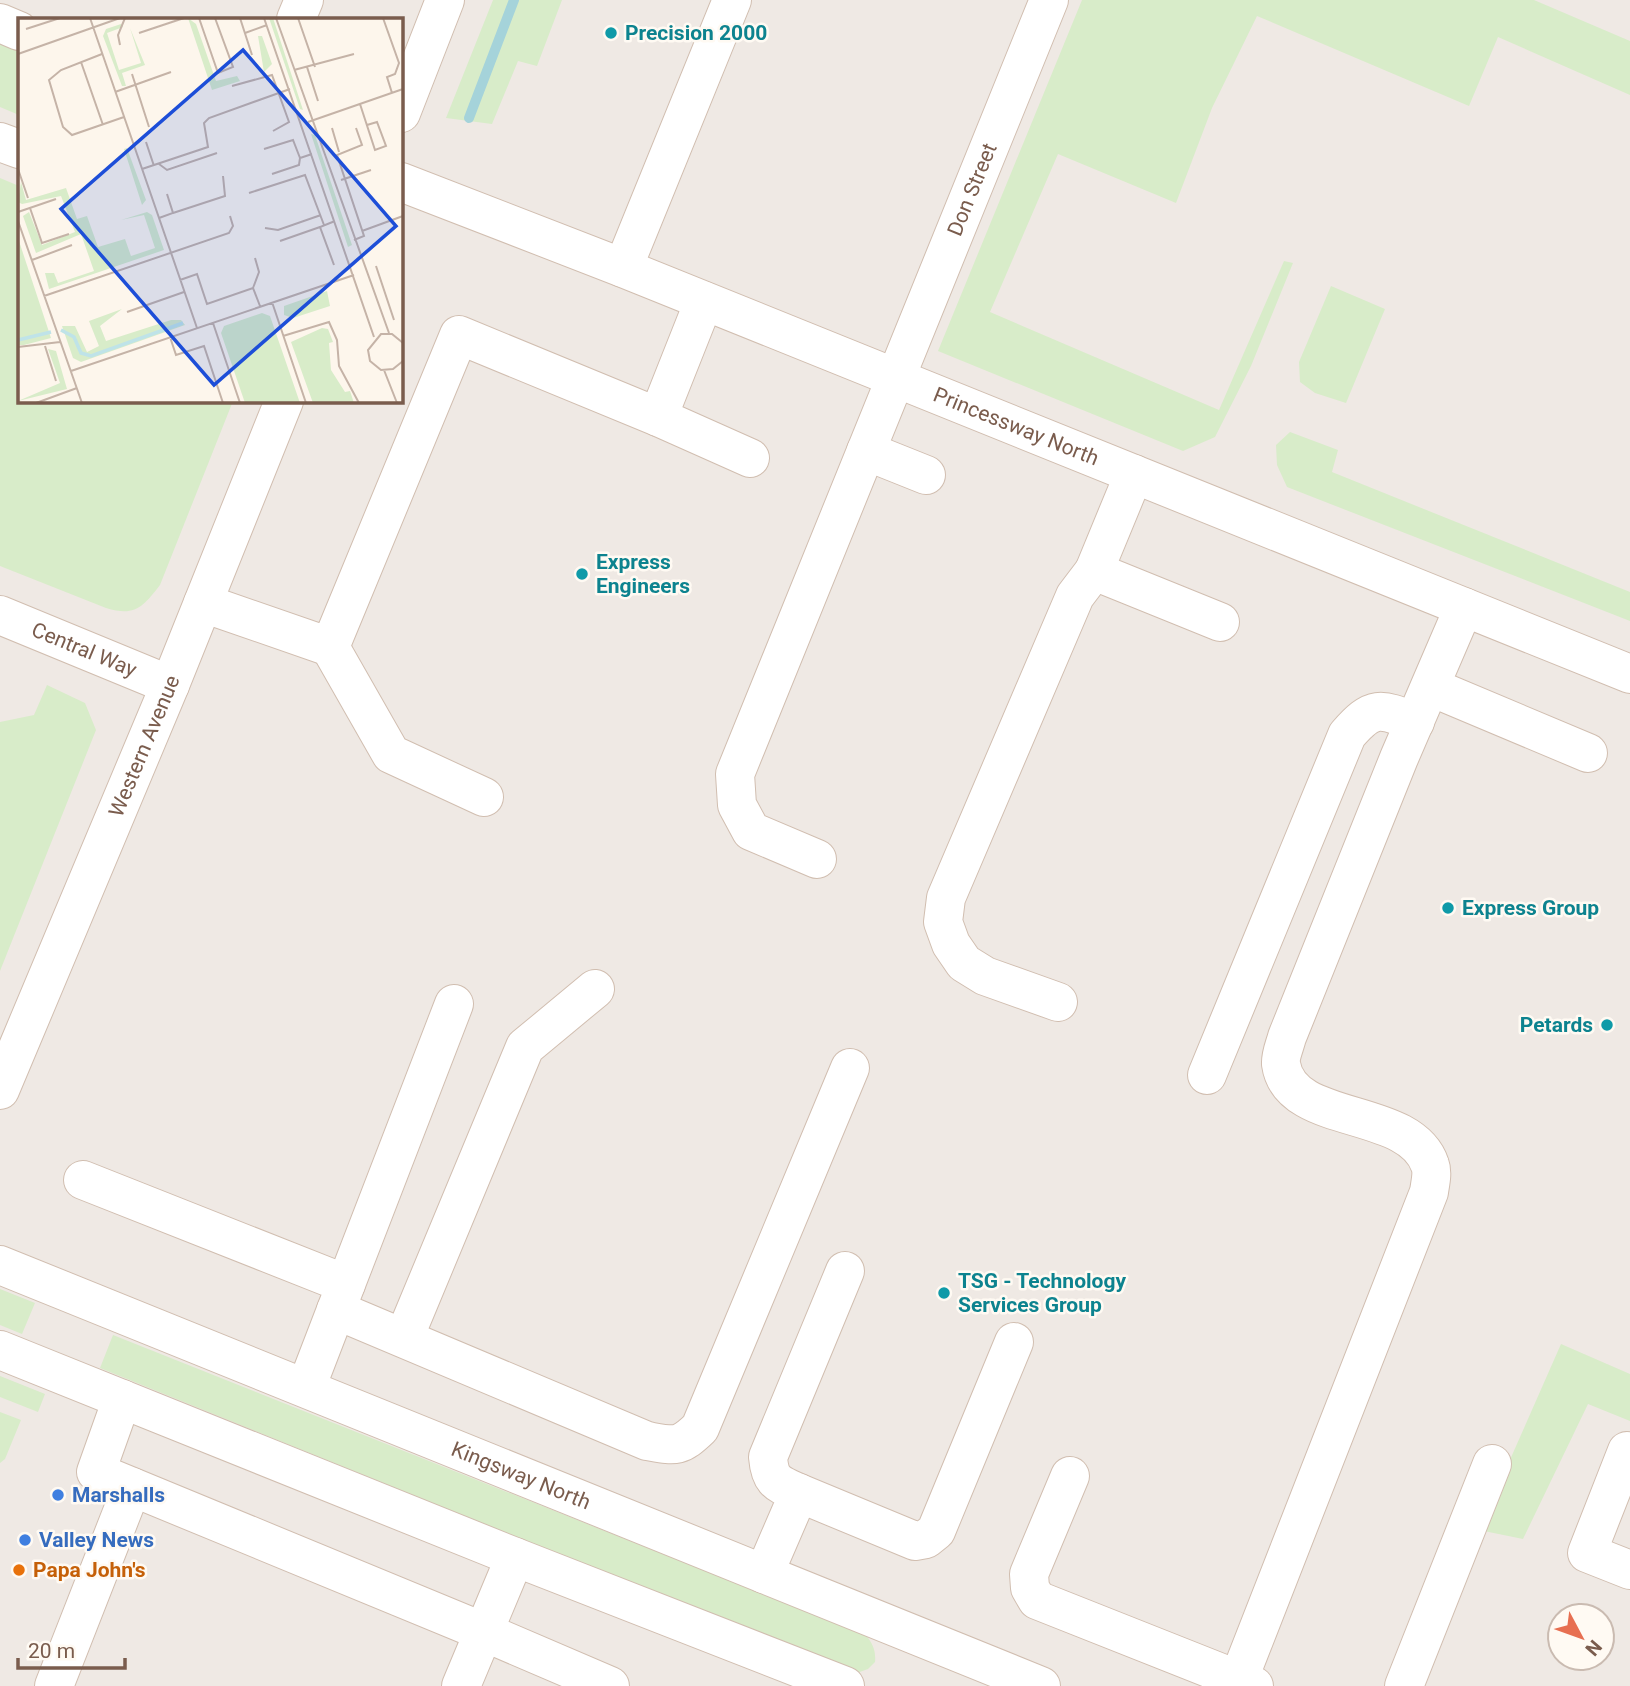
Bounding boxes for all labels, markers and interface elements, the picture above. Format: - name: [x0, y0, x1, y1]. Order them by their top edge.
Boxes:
- inset map: [18, 18, 402, 402]
- place label: Precision 2000: [625, 21, 767, 45]
- marker: Precision 2000: [603, 25, 619, 41]
- street label: Don Street: [943, 140, 1002, 239]
- street label: Princessway North: [930, 382, 1102, 471]
- place label: Express Engineers: [596, 550, 690, 598]
- marker: Express Engineers: [574, 566, 590, 582]
- street label: Central Way: [28, 617, 140, 682]
- street label: Western Avenue: [104, 672, 185, 820]
- place label: Express Group: [1462, 896, 1599, 920]
- marker: Express Group: [1440, 900, 1456, 916]
- place label: Petards: [1520, 1013, 1593, 1037]
- marker: Petards: [1599, 1017, 1615, 1033]
- place label: TSG - Technology Services Group: [958, 1269, 1126, 1317]
- marker: TSG - Technology Services Group: [936, 1285, 952, 1301]
- street label: Kingsway North: [448, 1437, 594, 1515]
- place label: Marshalls: [72, 1483, 165, 1507]
- marker: Marshalls: [50, 1487, 66, 1503]
- place label: Valley News: [39, 1528, 154, 1552]
- marker: Valley News: [17, 1532, 33, 1548]
- place label: Papa John's: [33, 1558, 146, 1582]
- marker: Papa John's: [11, 1562, 27, 1578]
- north arrow: [1546, 1602, 1616, 1672]
- scale bar: [18, 1626, 124, 1670]
- text: N: [1580, 1635, 1607, 1660]
- text: 20 m: [28, 1639, 75, 1663]

